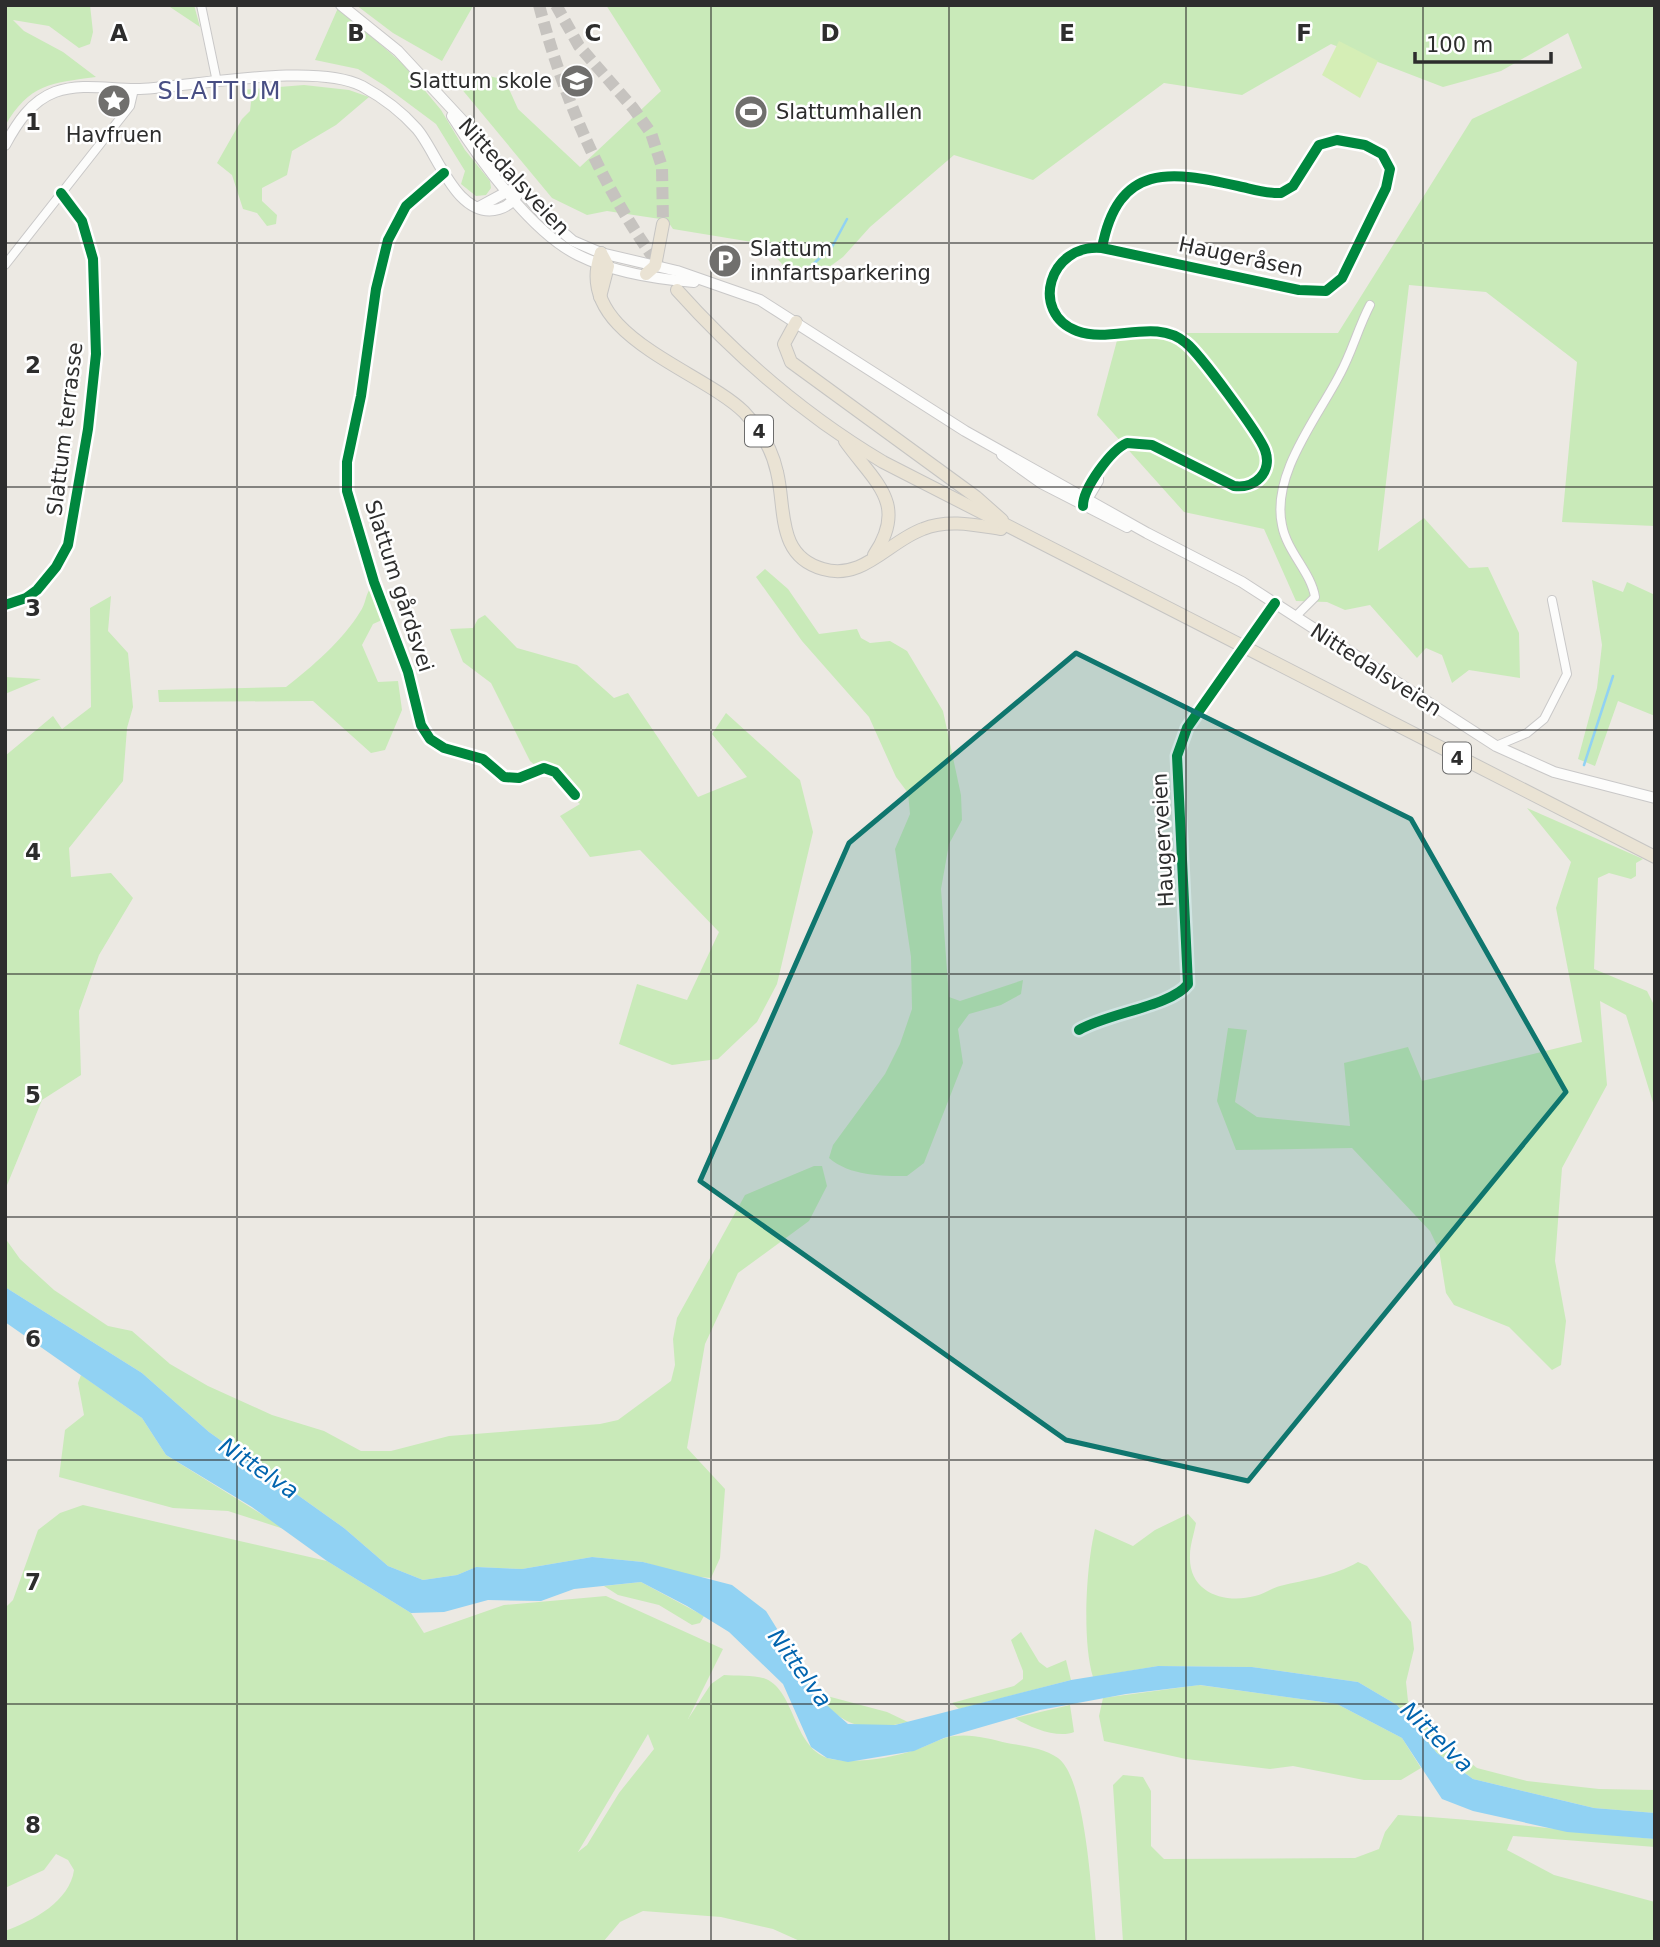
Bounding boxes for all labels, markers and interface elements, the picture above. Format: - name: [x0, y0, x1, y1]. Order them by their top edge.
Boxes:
- text: A: [110, 20, 128, 46]
- text: B: [347, 20, 365, 46]
- text: C: [585, 20, 601, 46]
- text: D: [820, 20, 840, 46]
- text: E: [1059, 20, 1075, 46]
- text: F: [1296, 20, 1312, 46]
- scale bar: [1415, 21, 1552, 65]
- text: 100 m: [1426, 33, 1493, 57]
- school or university icon: Slattum skole: [558, 62, 596, 100]
- place label: Slattum skole: [409, 69, 552, 93]
- district label: SLATTUM: [158, 77, 282, 105]
- place icon: Havfruen: [95, 82, 133, 120]
- sports icon: Slattumhallen: [732, 93, 770, 131]
- place label: Slattumhallen: [776, 100, 922, 124]
- text: 1: [25, 109, 41, 135]
- street label: Nittedalsveien: [454, 113, 574, 241]
- place label: Havfruen: [66, 123, 162, 147]
- street label: Haugeråsen: [1176, 231, 1306, 282]
- place label: Slattum innfartsparkering: [750, 237, 931, 285]
- parking icon: Slattum innfartsparkering: [706, 242, 744, 280]
- street label: Slattum terrasse: [42, 341, 88, 517]
- text: 2: [25, 352, 41, 378]
- road number: 4: [745, 416, 773, 446]
- street label: Slattum gårdsvei: [360, 497, 439, 675]
- text: 3: [25, 595, 41, 621]
- street label: Nittedalsveien: [1306, 619, 1446, 721]
- road number: 4: [1443, 743, 1471, 774]
- street label: Haugerveien: [1148, 772, 1178, 908]
- text: 4: [25, 839, 41, 865]
- text: 5: [25, 1082, 41, 1108]
- text: 6: [25, 1326, 41, 1352]
- water label: Nittelva: [214, 1432, 304, 1504]
- text: 7: [25, 1569, 41, 1595]
- water label: Nittelva: [763, 1624, 837, 1712]
- water label: Nittelva: [1396, 1696, 1478, 1778]
- text: 8: [25, 1812, 41, 1838]

